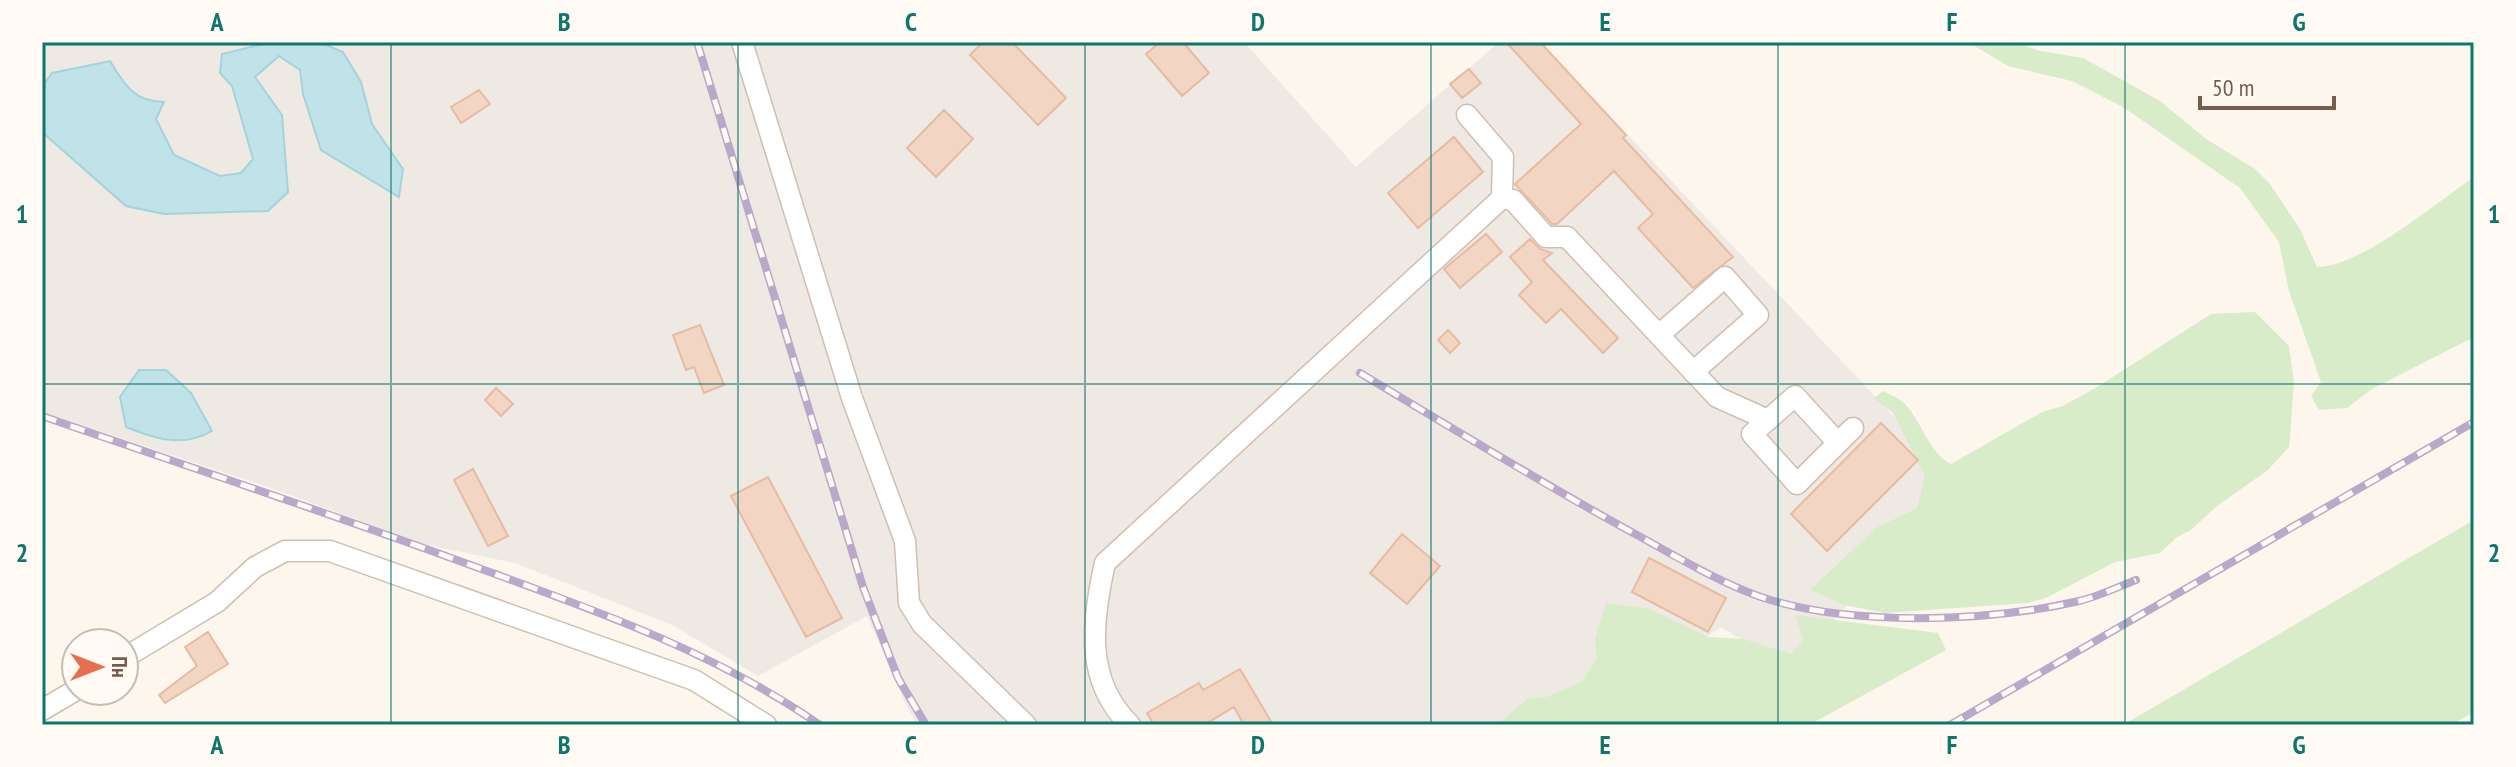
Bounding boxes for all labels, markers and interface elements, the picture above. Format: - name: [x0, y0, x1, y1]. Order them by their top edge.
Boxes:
- text: A: [209, 5, 224, 38]
- text: B: [558, 5, 571, 38]
- text: C: [905, 5, 917, 38]
- text: D: [1251, 5, 1265, 38]
- text: E: [1599, 5, 1611, 38]
- text: F: [1947, 5, 1958, 38]
- text: G: [2292, 5, 2306, 38]
- scale bar: [2200, 60, 2334, 110]
- text: 50 m: [2212, 72, 2254, 103]
- text: 1: [16, 197, 28, 230]
- text: 1: [2488, 197, 2500, 230]
- text: 2: [16, 536, 28, 569]
- text: 2: [2488, 536, 2500, 569]
- north arrow: [60, 627, 140, 707]
- text: Пн: [106, 656, 134, 678]
- text: A: [209, 728, 224, 761]
- text: B: [558, 728, 571, 761]
- text: C: [905, 728, 917, 761]
- text: D: [1251, 728, 1265, 761]
- text: E: [1599, 728, 1611, 761]
- text: F: [1947, 728, 1958, 761]
- text: G: [2292, 728, 2306, 761]

